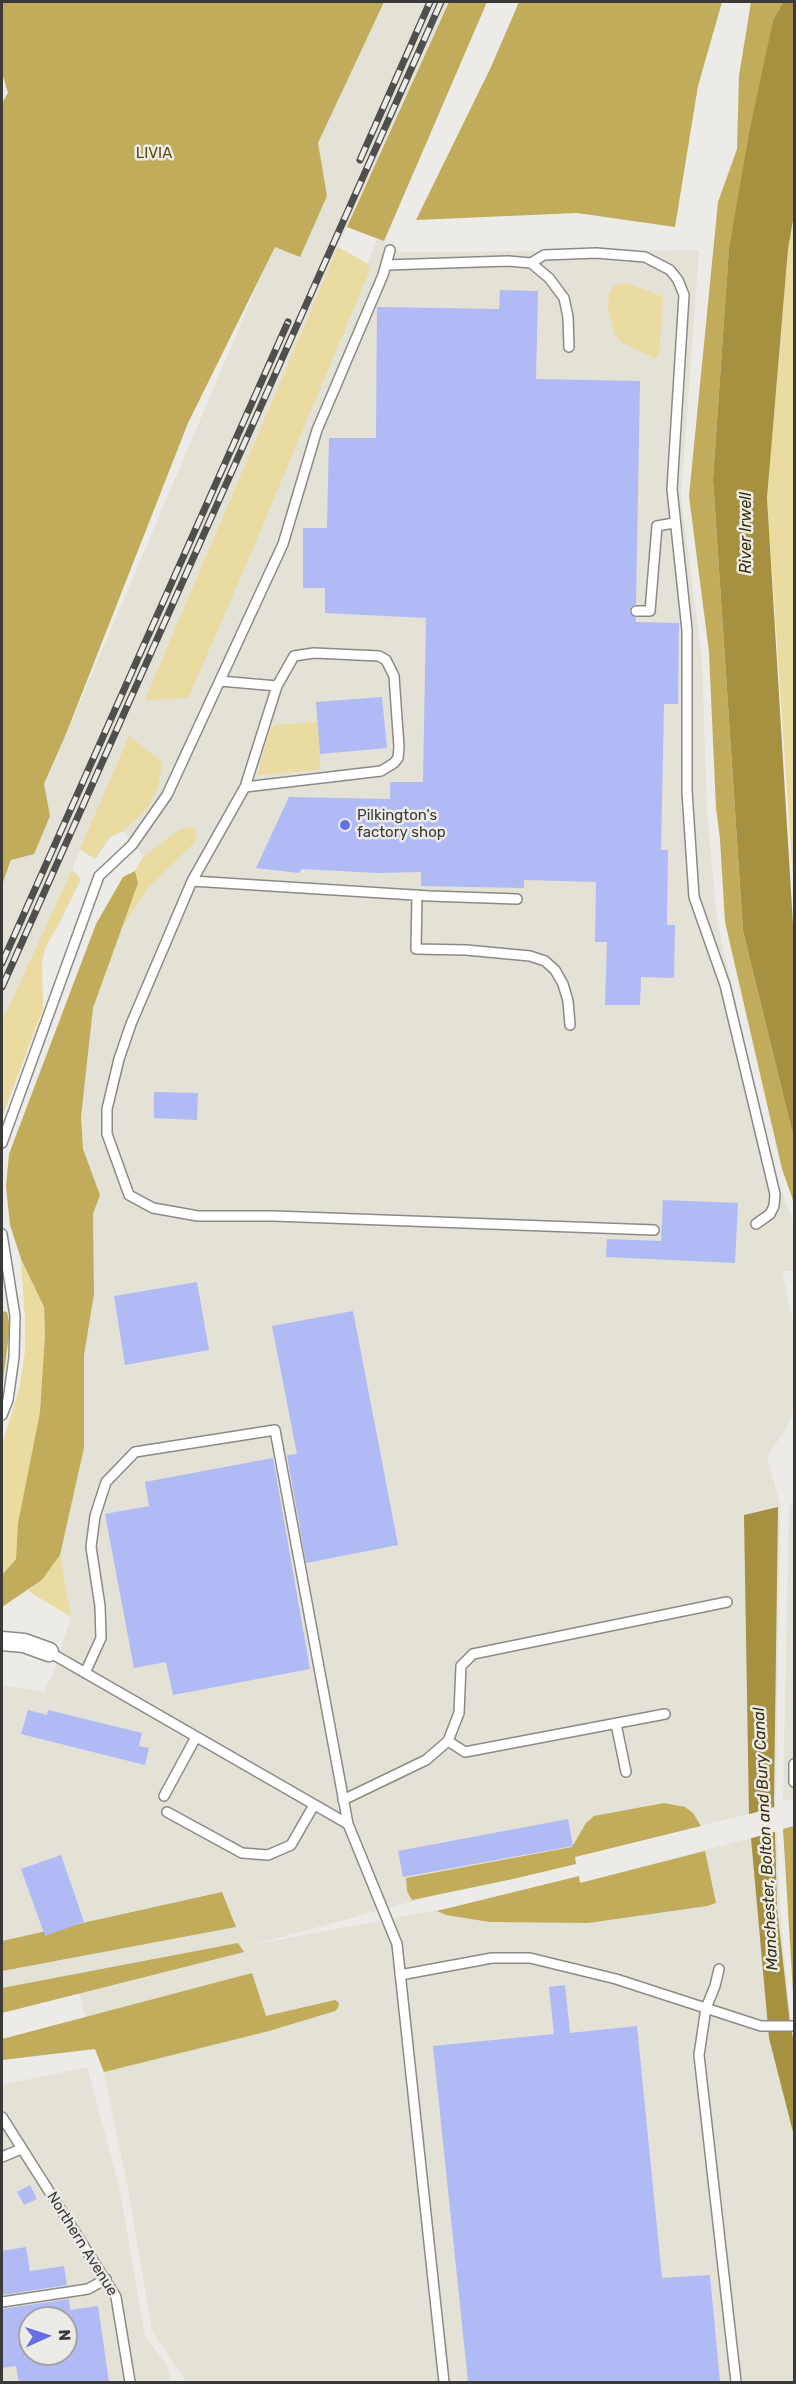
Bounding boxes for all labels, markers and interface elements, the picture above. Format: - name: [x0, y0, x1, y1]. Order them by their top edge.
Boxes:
- park label: LIVIA: [136, 145, 172, 163]
- water label: River Irwell: [736, 492, 756, 574]
- place label: Pilkington's factory shop: [357, 807, 446, 842]
- marker: Pilkington's factory shop: [338, 818, 352, 832]
- water label: Manchester, Bolton and Bury Canal: [750, 1707, 782, 1971]
- street label: Northern Avenue: [43, 2189, 121, 2299]
- north arrow: [18, 2306, 78, 2366]
- text: N: [55, 2329, 74, 2341]

